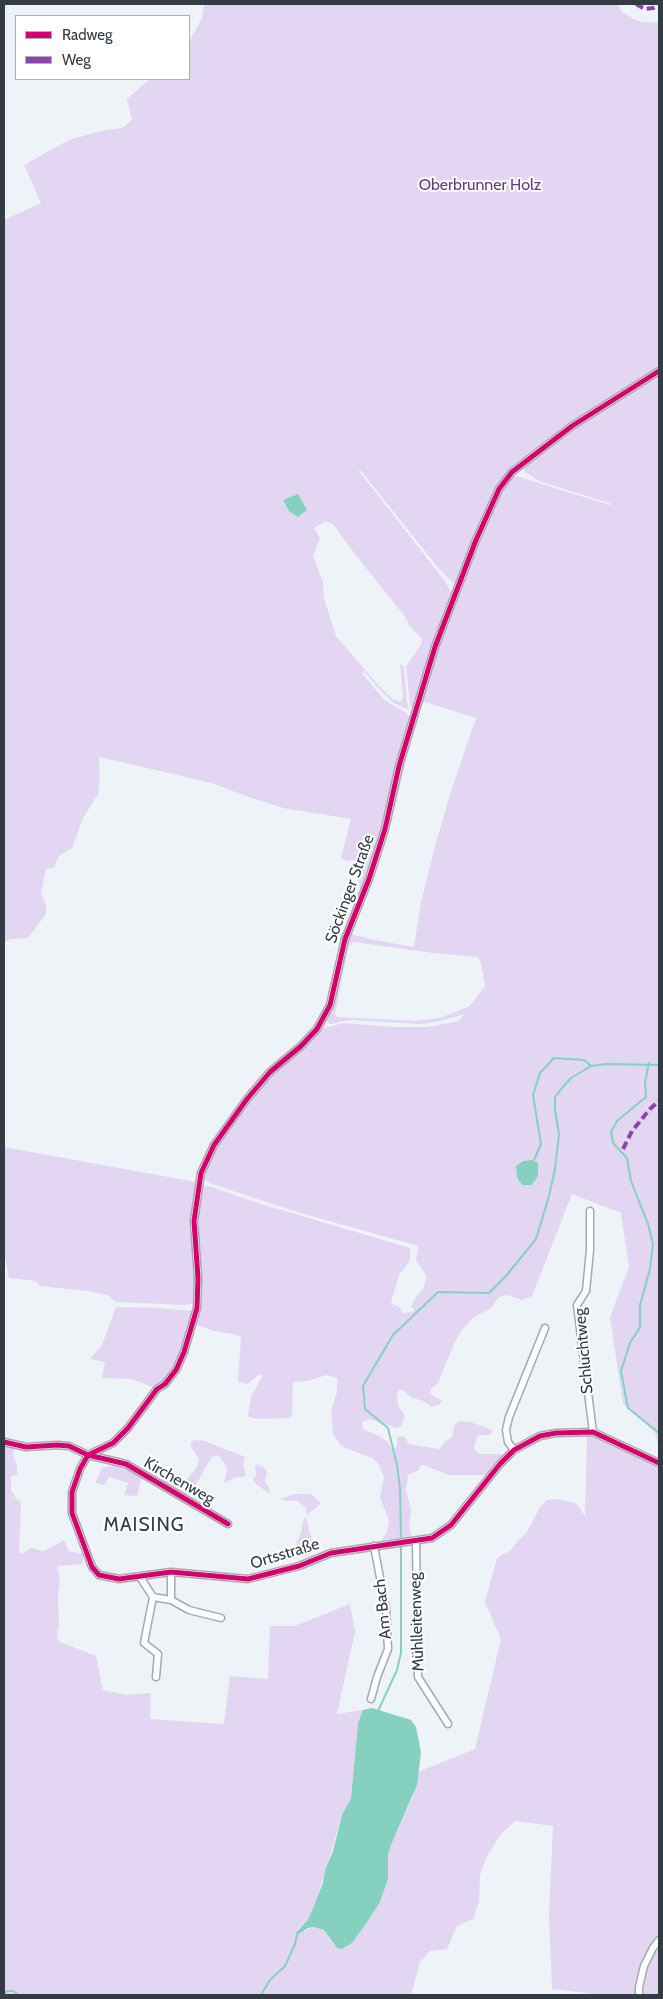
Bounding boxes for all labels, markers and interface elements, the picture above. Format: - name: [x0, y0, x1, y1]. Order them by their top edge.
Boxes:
- legend: [15, 15, 190, 80]
- text: Radweg: [62, 26, 112, 44]
- text: Weg: [62, 51, 91, 69]
- park label: Oberbrunner Holz: [419, 175, 541, 195]
- street label: Söckinger Straße: [321, 832, 379, 946]
- street label: Schluchtweg: [571, 1307, 597, 1395]
- street label: Kirchenweg: [140, 1453, 218, 1509]
- district label: MAISING: [103, 1514, 185, 1536]
- street label: Ortsstraße: [248, 1534, 322, 1574]
- street label: Mühlleitenweg: [406, 1572, 428, 1672]
- street label: Am Bach: [370, 1578, 396, 1640]

